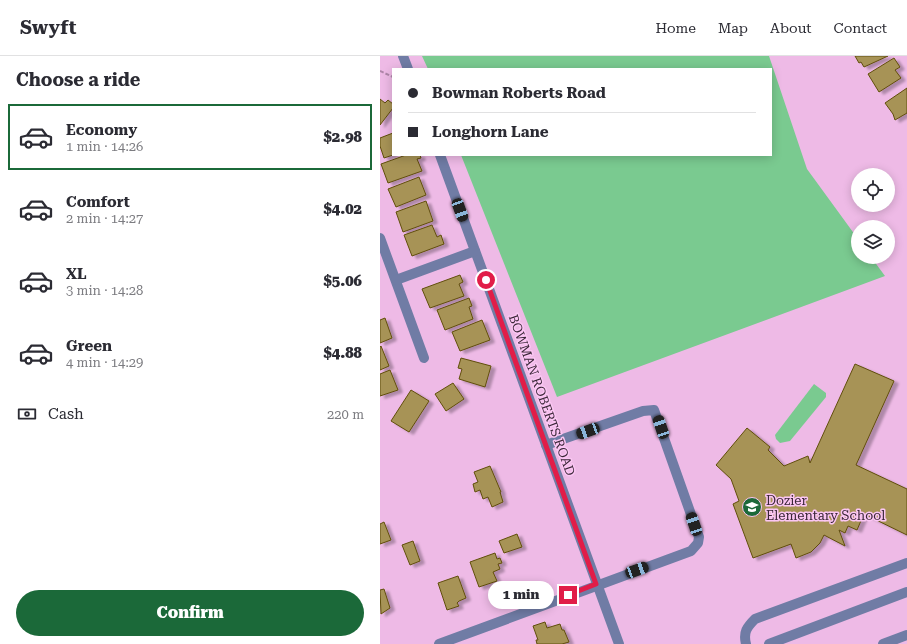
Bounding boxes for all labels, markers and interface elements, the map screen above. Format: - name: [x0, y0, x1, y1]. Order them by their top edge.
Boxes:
- text: Swyft: [20, 16, 76, 39]
- text: Home: [655, 20, 696, 36]
- text: Map: [718, 20, 748, 36]
- text: About: [770, 20, 812, 36]
- text: Contact: [834, 20, 887, 36]
- text: Choose a ride: [16, 69, 140, 90]
- text: Bowman Roberts Road: [432, 84, 606, 102]
- icon: car: [18, 119, 54, 155]
- text: Economy: [66, 121, 137, 139]
- text: Longhorn Lane: [432, 123, 549, 141]
- text: $2.98: [323, 128, 362, 146]
- text: 1 min · 14:26: [66, 139, 143, 154]
- map controls: [851, 168, 895, 264]
- button: locate: [851, 168, 895, 212]
- icon: car: [18, 191, 54, 227]
- text: Comfort: [66, 193, 130, 211]
- car: [450, 197, 470, 223]
- text: $4.02: [323, 200, 362, 218]
- text: 2 min · 14:27: [66, 211, 143, 226]
- button: layers: [851, 220, 895, 264]
- icon: car: [18, 263, 54, 299]
- text: XL: [66, 265, 87, 283]
- route start: [477, 271, 495, 289]
- text: $5.06: [323, 272, 362, 290]
- text: 3 min · 14:28: [66, 283, 143, 298]
- street label: BOWMAN ROBERTS ROAD: [506, 312, 578, 478]
- icon: car: [18, 335, 54, 371]
- text: Green: [66, 337, 112, 355]
- text: $4.88: [323, 344, 362, 362]
- text: 4 min · 14:29: [66, 355, 143, 370]
- icon: cash: [16, 403, 38, 425]
- text: Cash: [48, 405, 84, 423]
- text: 220 m: [327, 407, 364, 422]
- car: [651, 414, 671, 440]
- car: [575, 421, 601, 441]
- place label: Dozier Elementary School: [766, 493, 885, 523]
- school or university icon: Dozier Elementary School: [741, 496, 763, 518]
- car: [684, 511, 704, 537]
- car: [624, 560, 650, 580]
- callout: 1 min: [488, 581, 554, 609]
- route end: [559, 586, 577, 604]
- text: 1 min: [503, 587, 539, 602]
- button: Confirm: [16, 590, 364, 636]

